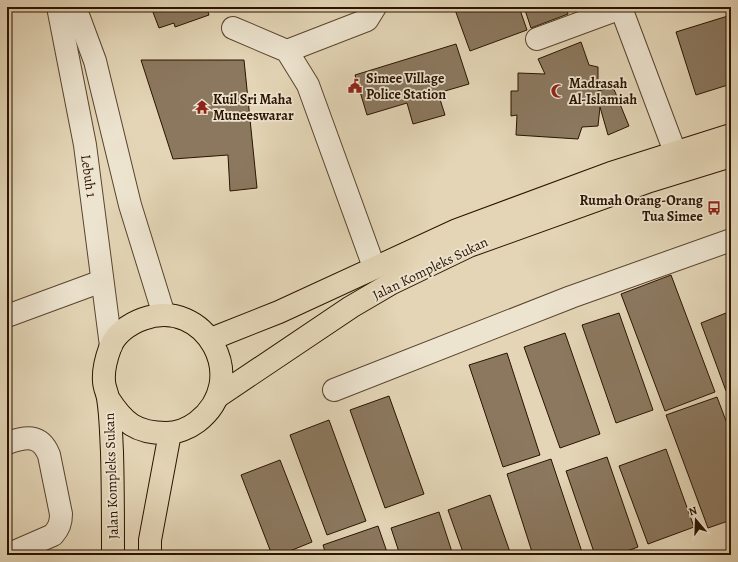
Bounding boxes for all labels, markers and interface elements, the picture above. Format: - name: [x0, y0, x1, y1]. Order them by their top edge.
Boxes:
- place label: Simee Village Police Station: [366, 69, 446, 104]
- place label: Madrasah Al-Islamiah: [568, 74, 638, 109]
- public building icon: Simee Village Police Station: [347, 78, 363, 94]
- mosque icon: Madrasah Al-Islamiah: [550, 83, 566, 99]
- place label: Kuil Sri Maha Muneeswarar: [213, 90, 294, 125]
- temple icon: Kuil Sri Maha Muneeswarar: [194, 99, 210, 115]
- street label: Lebuh 1: [76, 153, 101, 199]
- place label: Rumah Orang-Orang Tua Simee: [580, 191, 704, 226]
- bus stop icon: Rumah Orang-Orang Tua Simee: [706, 200, 722, 216]
- street label: Jalan Kompleks Sukan: [369, 232, 491, 305]
- street label: Jalan Kompleks Sukan: [100, 412, 123, 539]
- north arrow: [676, 500, 716, 540]
- text: N: [687, 503, 699, 519]

